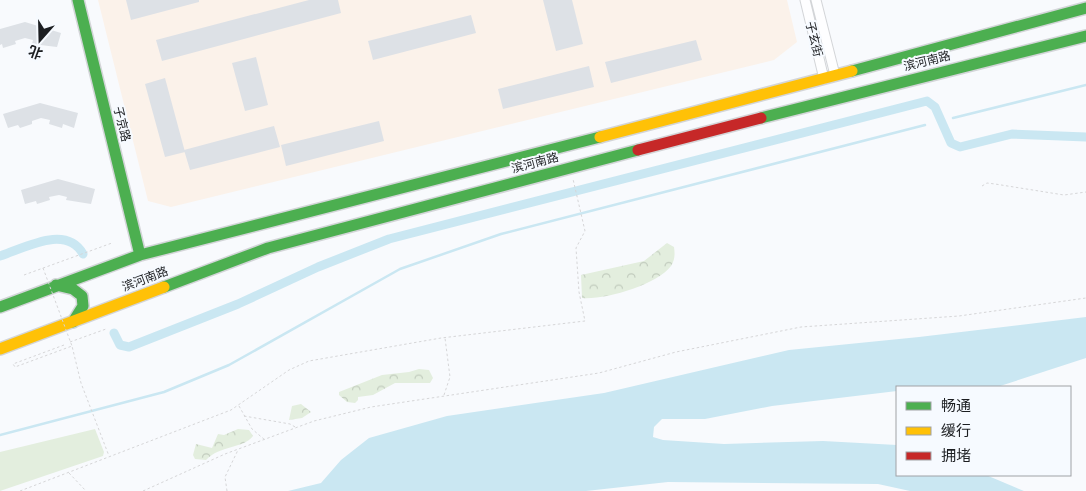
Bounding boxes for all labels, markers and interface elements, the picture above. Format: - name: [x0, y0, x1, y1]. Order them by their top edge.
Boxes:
- north arrow: [15, 15, 65, 65]
- street label: 子玄街: [802, 20, 825, 58]
- text: 北: [26, 41, 45, 62]
- street label: 滨河南路: [902, 48, 952, 75]
- street label: 子京路: [110, 105, 133, 143]
- street label: 滨河南路: [510, 150, 560, 177]
- street label: 滨河南路: [120, 264, 170, 295]
- legend: [896, 386, 1071, 476]
- text: 畅通: [941, 397, 971, 415]
- text: 缓行: [941, 422, 971, 440]
- text: 拥堵: [941, 447, 971, 465]

